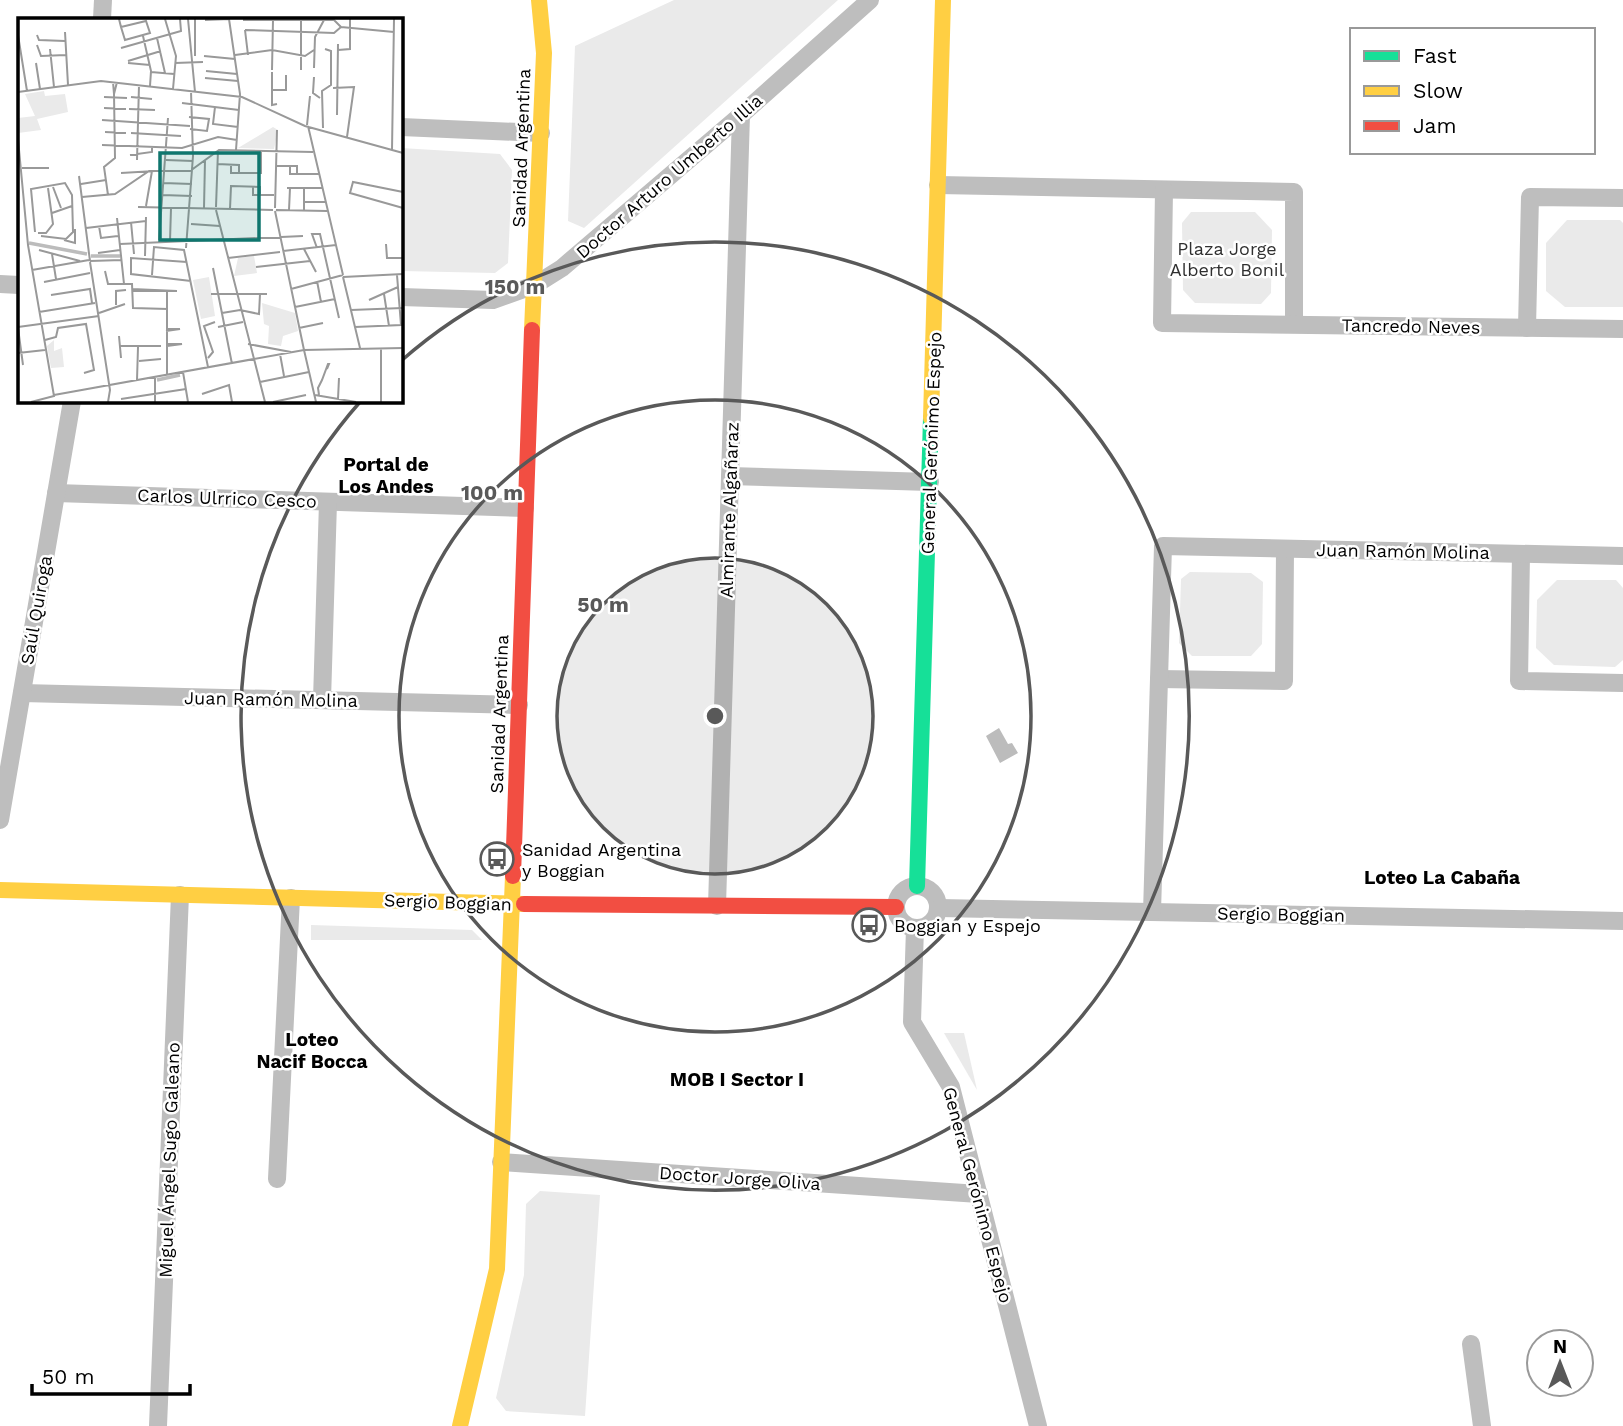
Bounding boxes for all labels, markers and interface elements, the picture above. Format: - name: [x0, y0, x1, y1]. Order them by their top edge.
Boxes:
- inset map: [18, 18, 402, 402]
- legend: [1350, 28, 1595, 154]
- text: Fast: [1413, 43, 1457, 68]
- street label: Sanidad Argentina: [508, 68, 534, 228]
- text: Slow: [1413, 78, 1463, 103]
- street label: Doctor Arturo Umberto Illia: [572, 89, 766, 263]
- text: Jam: [1413, 113, 1456, 138]
- park label: Plaza Jorge Alberto Bonil: [1170, 238, 1285, 280]
- text: 150 m: [485, 274, 545, 299]
- street label: Tancredo Neves: [1342, 314, 1480, 338]
- street label: General Gerónimo Espejo: [917, 331, 945, 555]
- street label: Almirante Algañaraz: [715, 422, 743, 598]
- district label: Portal de Los Andes: [338, 453, 434, 498]
- text: 100 m: [461, 480, 523, 505]
- street label: Carlos Ulrrico Cesco: [137, 484, 317, 512]
- street label: Juan Ramón Molina: [1316, 539, 1490, 563]
- street label: Saúl Quiroga: [16, 554, 56, 666]
- text: 50 m: [577, 592, 629, 617]
- street label: Sanidad Argentina: [486, 634, 512, 794]
- street label: Juan Ramón Molina: [184, 687, 358, 711]
- centre of rings: [703, 704, 727, 728]
- place label: Sanidad Argentina y Boggian: [522, 839, 681, 881]
- bus stop icon: Sanidad Argentina y Boggian: [478, 840, 516, 878]
- district label: Loteo La Cabaña: [1364, 866, 1520, 889]
- street label: Sergio Boggian: [384, 889, 512, 915]
- street label: Sergio Boggian: [1217, 902, 1345, 926]
- bus stop icon: Boggian y Espejo: [850, 906, 888, 944]
- place label: Boggian y Espejo: [894, 915, 1041, 936]
- district label: Loteo Nacif Bocca: [256, 1028, 368, 1073]
- street label: Miguel Ángel Sugo Galeano: [154, 1042, 184, 1278]
- district label: MOB I Sector I: [670, 1068, 804, 1091]
- street label: General Gerónimo Espejo: [939, 1085, 1017, 1305]
- street label: Doctor Jorge Oliva: [659, 1162, 821, 1194]
- north arrow: [1525, 1328, 1595, 1398]
- text: N: [1553, 1335, 1567, 1358]
- scale bar: [32, 1352, 189, 1396]
- text: 50 m: [42, 1364, 94, 1389]

